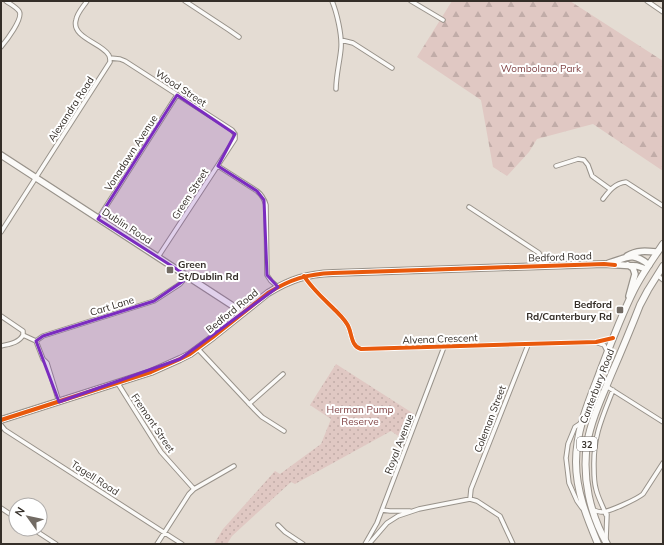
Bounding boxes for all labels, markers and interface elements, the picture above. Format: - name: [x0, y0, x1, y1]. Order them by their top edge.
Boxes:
- park label: Wombolano Park: [501, 62, 582, 75]
- street label: Wood Street: [153, 67, 209, 110]
- street label: Alexandra Road: [45, 74, 97, 144]
- street label: Vonadawn Avenue: [102, 113, 160, 193]
- street label: Green Street: [169, 166, 211, 222]
- street label: Dublin Road: [100, 205, 154, 247]
- street label: Bedford Road: [528, 249, 592, 265]
- place label: Green St/Dublin Rd: [178, 258, 239, 283]
- marker: Green St/Dublin Rd: [165, 265, 175, 275]
- street label: Bedford Road: [203, 286, 261, 336]
- street label: Cart Lane: [88, 293, 136, 319]
- place label: Bedford Rd/Canterbury Rd: [526, 298, 612, 323]
- marker: Bedford Rd/Canterbury Rd: [615, 305, 625, 315]
- street label: Alvena Crescent: [402, 331, 478, 347]
- street label: Canterbury Road: [577, 347, 617, 425]
- street label: Coleman Street: [471, 383, 509, 454]
- street label: Fremont Street: [128, 391, 178, 456]
- park label: Herman Pump Reserve: [327, 403, 393, 428]
- street label: Royal Avenue: [382, 412, 416, 476]
- road number: 32: [577, 437, 597, 451]
- street label: Tagell Road: [69, 458, 121, 498]
- north arrow: [8, 497, 48, 537]
- text: N: [11, 504, 28, 519]

